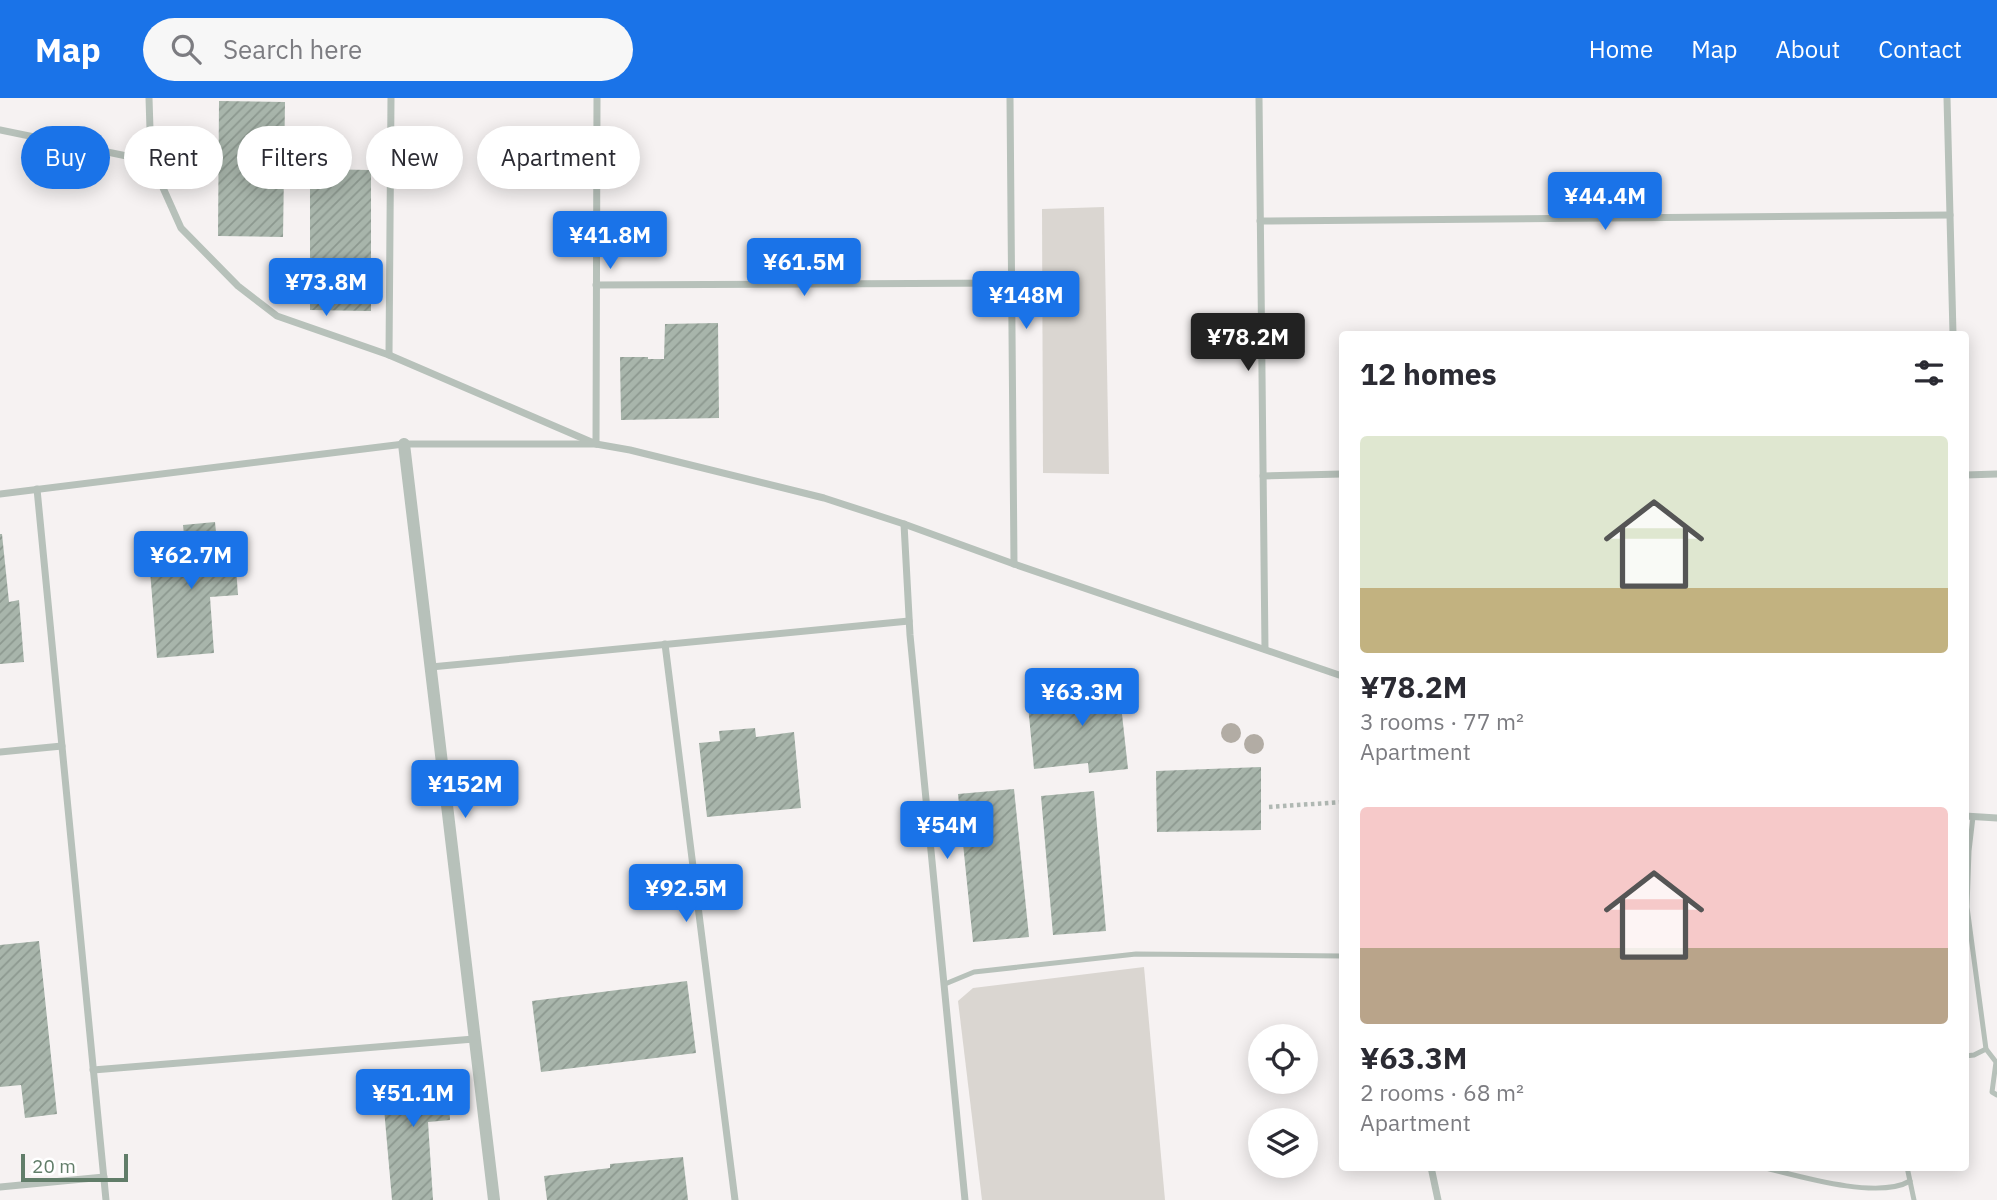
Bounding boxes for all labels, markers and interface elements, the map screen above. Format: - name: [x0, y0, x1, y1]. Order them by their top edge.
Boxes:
- search box: [143, 18, 633, 81]
- text: Map: [35, 28, 101, 71]
- icon: search: [167, 30, 205, 68]
- text: Search here: [223, 32, 362, 66]
- text: Home: [1589, 33, 1653, 65]
- text: Map: [1691, 33, 1737, 65]
- text: About: [1775, 33, 1840, 65]
- text: Contact: [1878, 33, 1962, 65]
- chip: Buy: [21, 126, 110, 189]
- chip: Rent: [124, 126, 223, 189]
- chip: Filters: [237, 126, 352, 189]
- chip: New: [366, 126, 463, 189]
- chip: Apartment: [477, 126, 640, 189]
- pin: ¥44.4M: [1548, 172, 1662, 232]
- text: ¥44.4M: [1564, 180, 1646, 210]
- pin: ¥41.8M: [553, 212, 667, 271]
- text: ¥41.8M: [569, 219, 651, 249]
- pin: ¥61.5M: [747, 238, 861, 298]
- text: ¥61.5M: [763, 246, 845, 276]
- pin: ¥73.8M: [269, 258, 383, 318]
- text: ¥73.8M: [285, 266, 367, 296]
- pin: ¥148M: [977, 272, 1075, 331]
- text: ¥148M: [988, 279, 1064, 309]
- pin: ¥78.2M: [1191, 314, 1305, 373]
- text: ¥78.2M: [1207, 321, 1289, 351]
- text: 12 homes: [1360, 354, 1497, 393]
- icon: filters: [1910, 354, 1948, 392]
- icon: home: [1591, 481, 1717, 607]
- pin: ¥62.7M: [134, 532, 248, 591]
- text: ¥62.7M: [150, 539, 232, 569]
- text: ¥78.2M: [1360, 667, 1467, 706]
- pin: ¥63.3M: [1025, 668, 1139, 728]
- text: ¥63.3M: [1041, 676, 1123, 706]
- text: 3 rooms · 77 m²: [1360, 706, 1524, 736]
- text: Apartment: [1360, 736, 1471, 766]
- pin: ¥152M: [416, 760, 514, 820]
- text: ¥152M: [427, 768, 503, 798]
- pin: ¥54M: [906, 802, 988, 861]
- text: ¥54M: [916, 809, 978, 839]
- icon: home: [1591, 852, 1717, 978]
- pin: ¥92.5M: [629, 864, 743, 924]
- text: ¥92.5M: [645, 872, 727, 902]
- map controls: [1248, 1024, 1318, 1178]
- button: locate: [1248, 1024, 1318, 1094]
- text: ¥63.3M: [1360, 1038, 1467, 1077]
- pin: ¥51.1M: [356, 1070, 470, 1129]
- text: ¥51.1M: [372, 1077, 454, 1107]
- text: 2 rooms · 68 m²: [1360, 1077, 1524, 1107]
- text: Apartment: [1360, 1107, 1471, 1137]
- button: layers: [1248, 1108, 1318, 1178]
- scale bar: [21, 1151, 128, 1183]
- text: 20 m: [32, 1154, 76, 1178]

